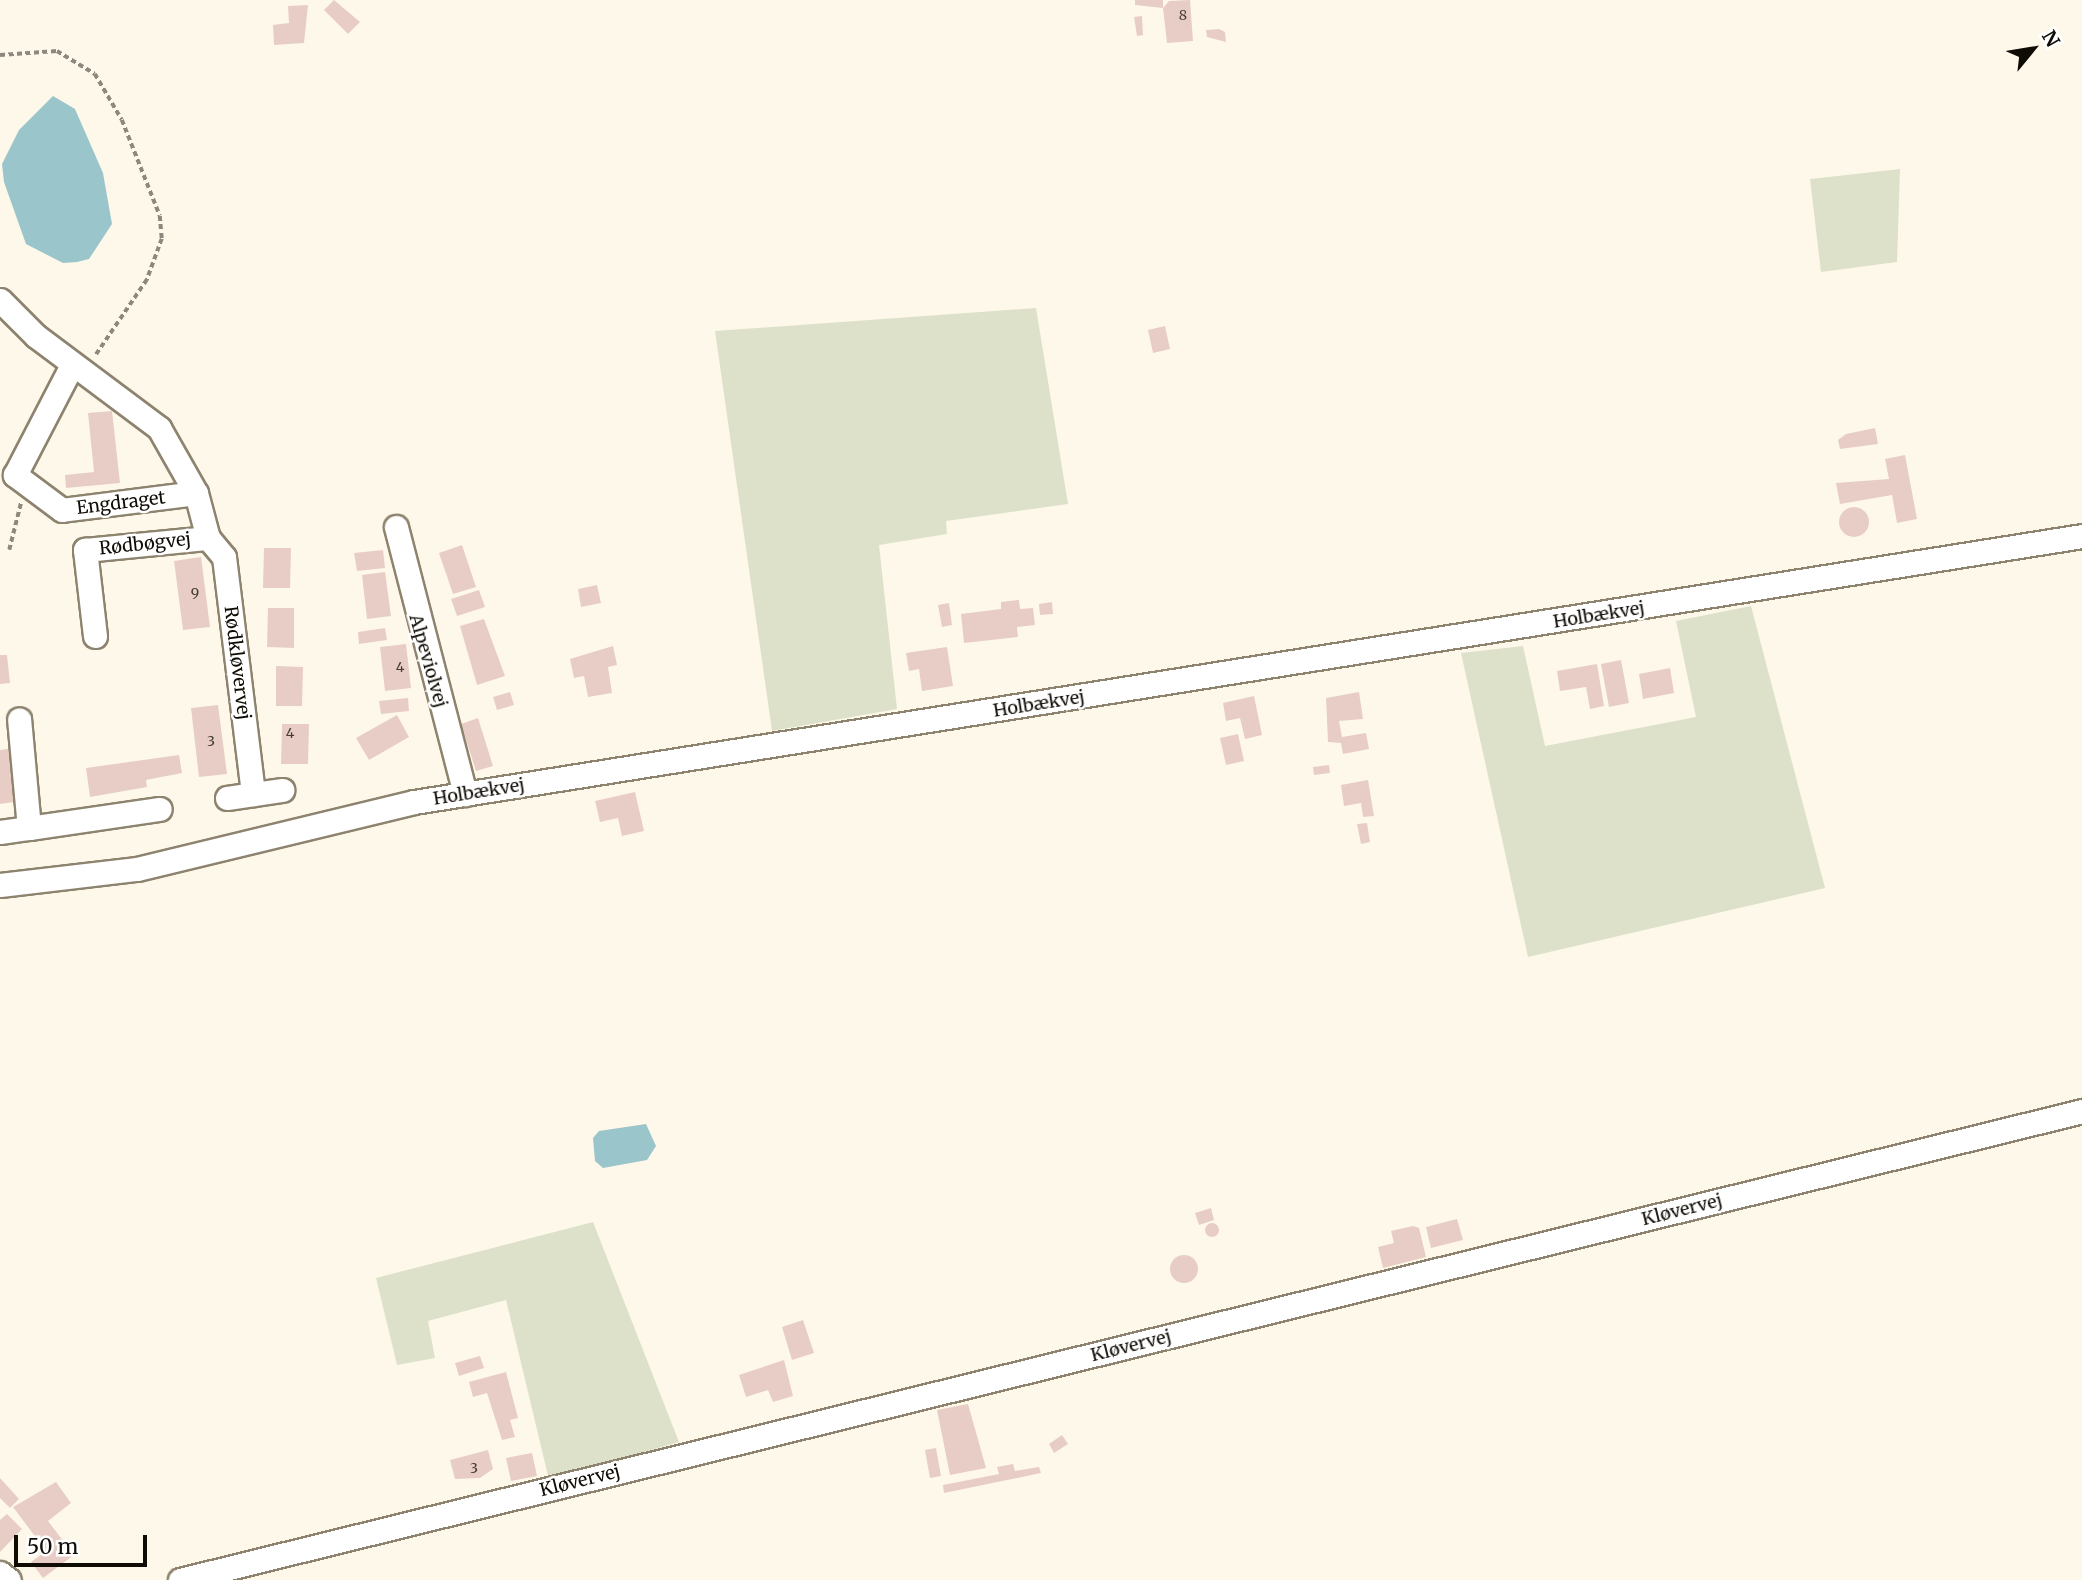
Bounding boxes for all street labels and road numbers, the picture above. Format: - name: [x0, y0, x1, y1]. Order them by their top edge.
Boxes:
- street label: Engdraget: [75, 487, 167, 519]
- street label: Rødbøgvej: [98, 528, 192, 560]
- street label: Holbækvej: [1552, 597, 1646, 633]
- street label: Rødkløvervej: [219, 605, 255, 721]
- street label: Alpeviolvej: [404, 612, 452, 710]
- street label: Holbækvej: [992, 686, 1086, 722]
- street label: Holbækvej: [432, 774, 526, 810]
- street label: Kløvervej: [1639, 1190, 1725, 1230]
- street label: Kløvervej: [1088, 1326, 1174, 1366]
- street label: Kløvervej: [537, 1461, 623, 1501]

